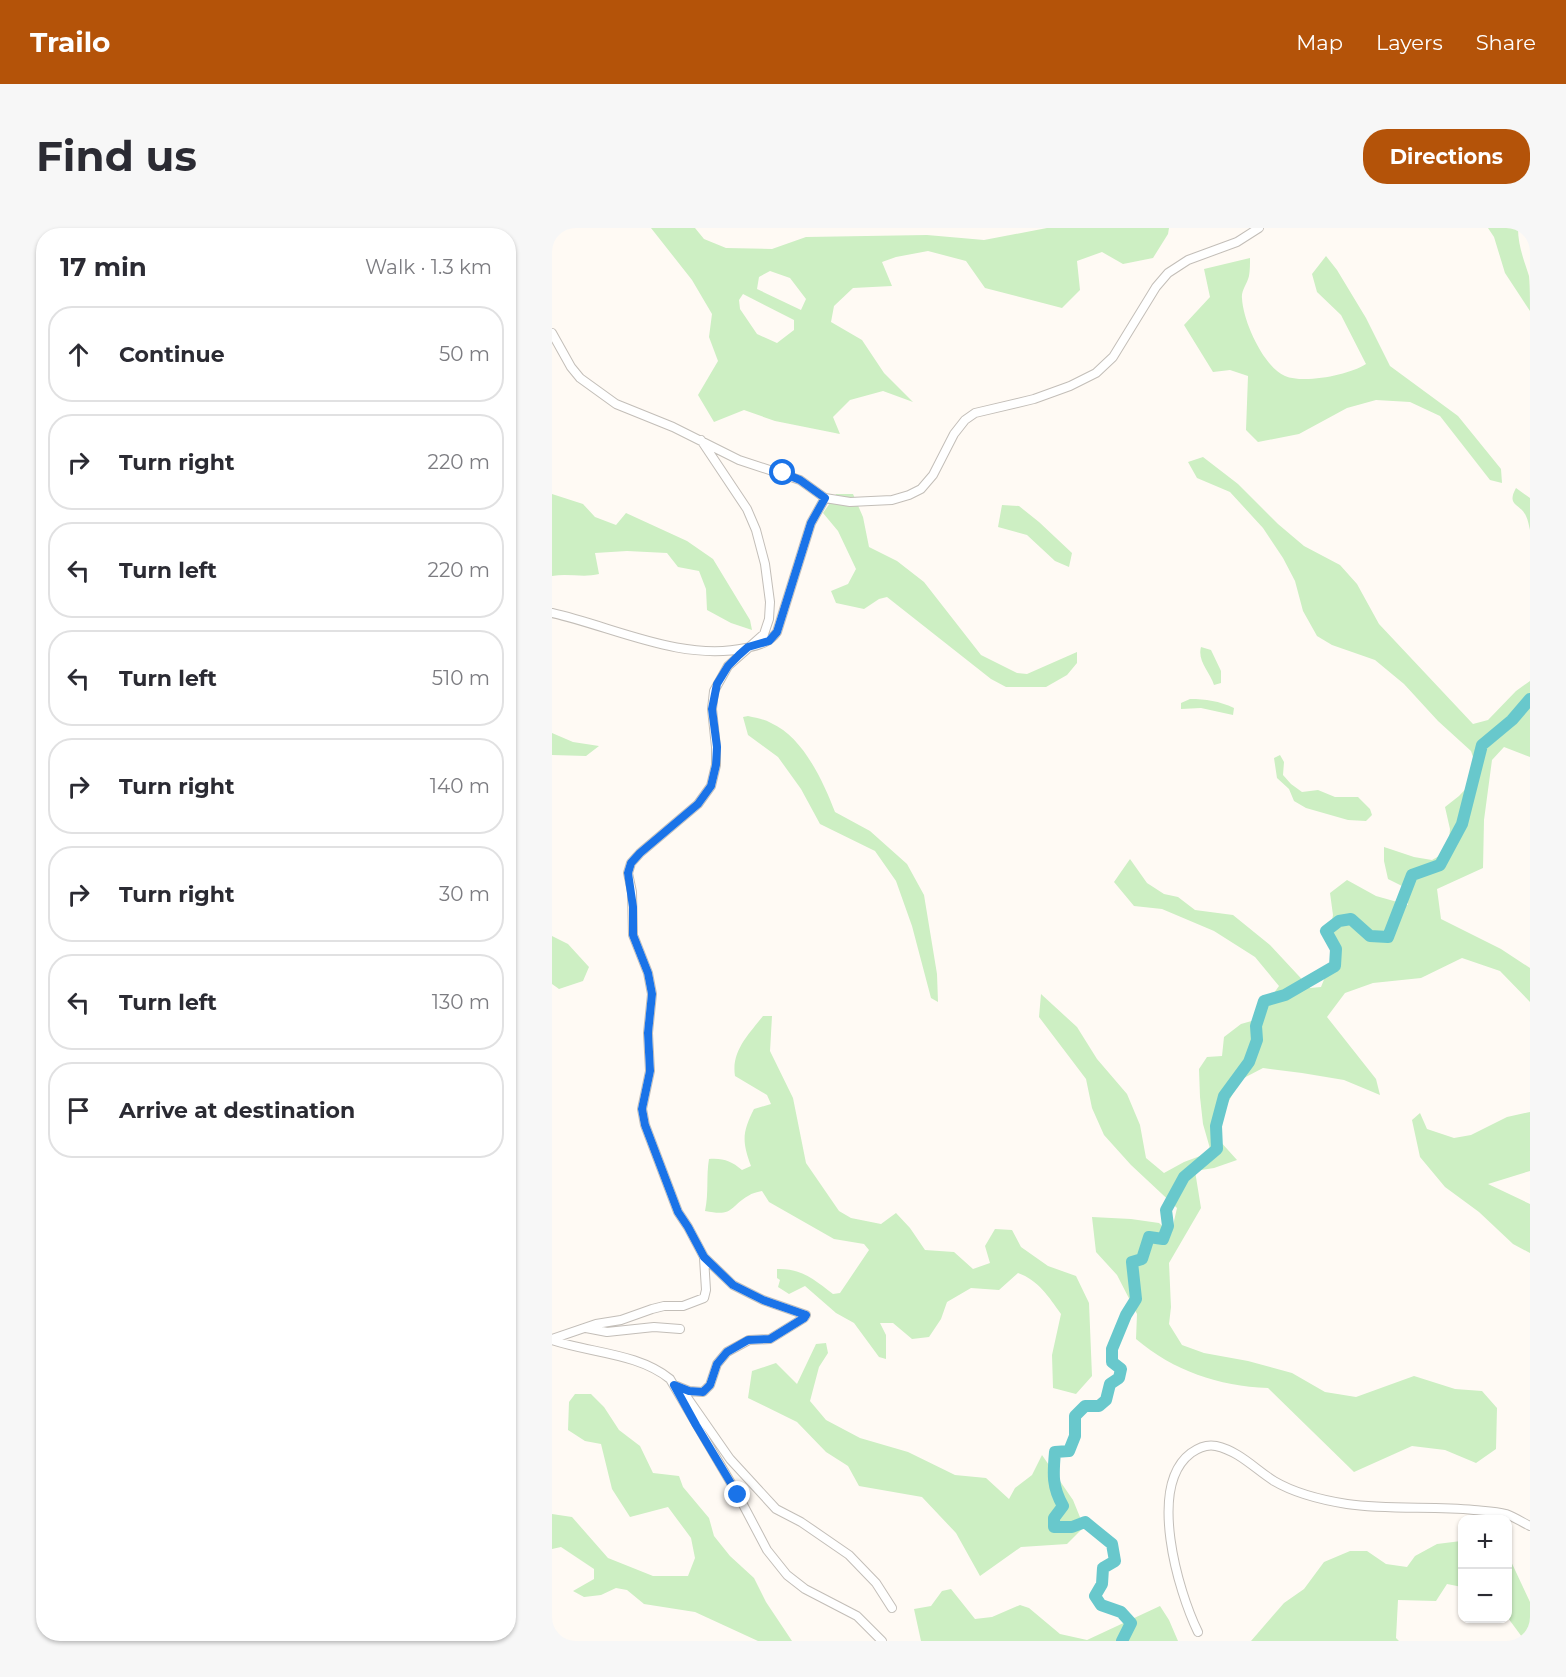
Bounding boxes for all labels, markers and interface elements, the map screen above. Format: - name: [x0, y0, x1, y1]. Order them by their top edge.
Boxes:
- text: Trailo: [30, 25, 110, 59]
- text: Map: [1296, 30, 1343, 55]
- text: Layers: [1376, 30, 1443, 55]
- text: Share: [1476, 30, 1536, 55]
- button: Directions: [1363, 129, 1530, 184]
- text: Find us: [36, 130, 197, 182]
- text: 17 min: [60, 251, 147, 283]
- text: Walk · 1.3 km: [365, 255, 492, 279]
- icon: ahead: [62, 338, 95, 371]
- text: Continue: [119, 341, 225, 368]
- text: 50 m: [439, 342, 490, 366]
- icon: right: [62, 446, 95, 479]
- text: Turn right: [119, 449, 234, 476]
- text: 220 m: [428, 450, 490, 474]
- route start: [769, 459, 795, 485]
- icon: left: [62, 554, 95, 587]
- text: Turn left: [119, 557, 217, 584]
- text: 220 m: [428, 558, 490, 582]
- icon: left: [62, 662, 95, 695]
- text: Turn left: [119, 665, 217, 692]
- text: 510 m: [432, 666, 490, 690]
- icon: right: [62, 770, 95, 803]
- text: Turn right: [119, 773, 234, 800]
- text: 140 m: [430, 774, 490, 798]
- icon: right: [62, 878, 95, 911]
- text: Turn right: [119, 881, 234, 908]
- text: 30 m: [439, 882, 490, 906]
- icon: left: [62, 986, 95, 1019]
- text: Turn left: [119, 989, 217, 1016]
- text: 130 m: [432, 990, 490, 1014]
- icon: arrive: [62, 1094, 95, 1127]
- text: Arrive at destination: [119, 1097, 355, 1124]
- route end: [724, 1481, 750, 1507]
- map controls: [1458, 1515, 1512, 1623]
- button: +: [1458, 1515, 1512, 1569]
- button: −: [1458, 1569, 1512, 1623]

